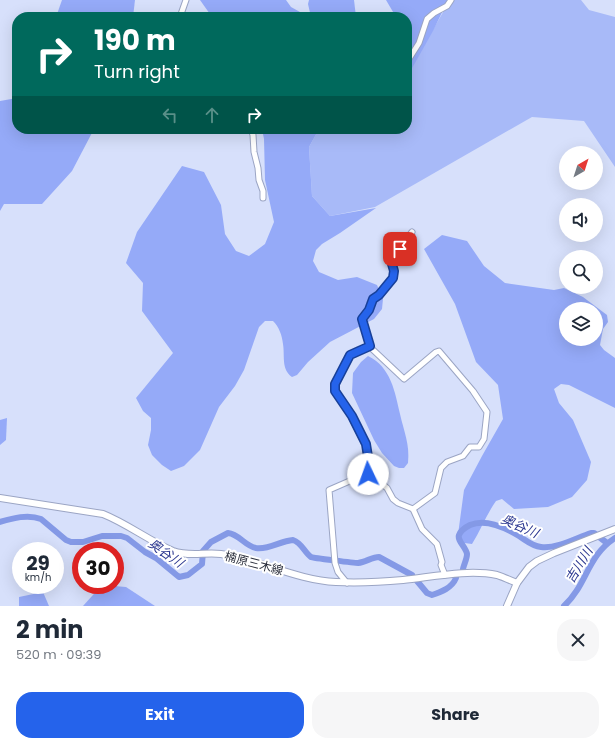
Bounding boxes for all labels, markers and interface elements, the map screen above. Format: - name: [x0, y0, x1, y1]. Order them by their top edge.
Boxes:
- text: 190 m: [94, 21, 176, 60]
- icon: right: [28, 28, 80, 80]
- text: Turn right: [94, 59, 180, 84]
- icon: left: [159, 104, 181, 126]
- icon: ahead: [201, 104, 223, 126]
- icon: right: [243, 104, 265, 126]
- north arrow: [559, 146, 603, 190]
- map controls: [559, 146, 603, 346]
- button: sound: [559, 198, 603, 242]
- pin: [383, 232, 417, 266]
- icon: arrive: [389, 238, 411, 260]
- button: search: [559, 250, 603, 294]
- button: layers: [559, 302, 603, 346]
- position arrow: [347, 453, 389, 495]
- water label: 奥谷川: [498, 509, 543, 543]
- water label: 奥谷川: [145, 534, 189, 573]
- speed limit sign: 30: [72, 542, 124, 594]
- water label: 吉川川: [561, 542, 598, 587]
- street label: 楠原三木線: [223, 547, 285, 579]
- text: 29: [26, 549, 50, 577]
- text: km/h: [25, 570, 51, 585]
- text: 2 min: [16, 613, 83, 646]
- button: close: [557, 619, 599, 661]
- text: 520 m · 09:39: [16, 645, 101, 664]
- button: Exit: [16, 692, 304, 738]
- button: Share: [312, 692, 599, 738]

